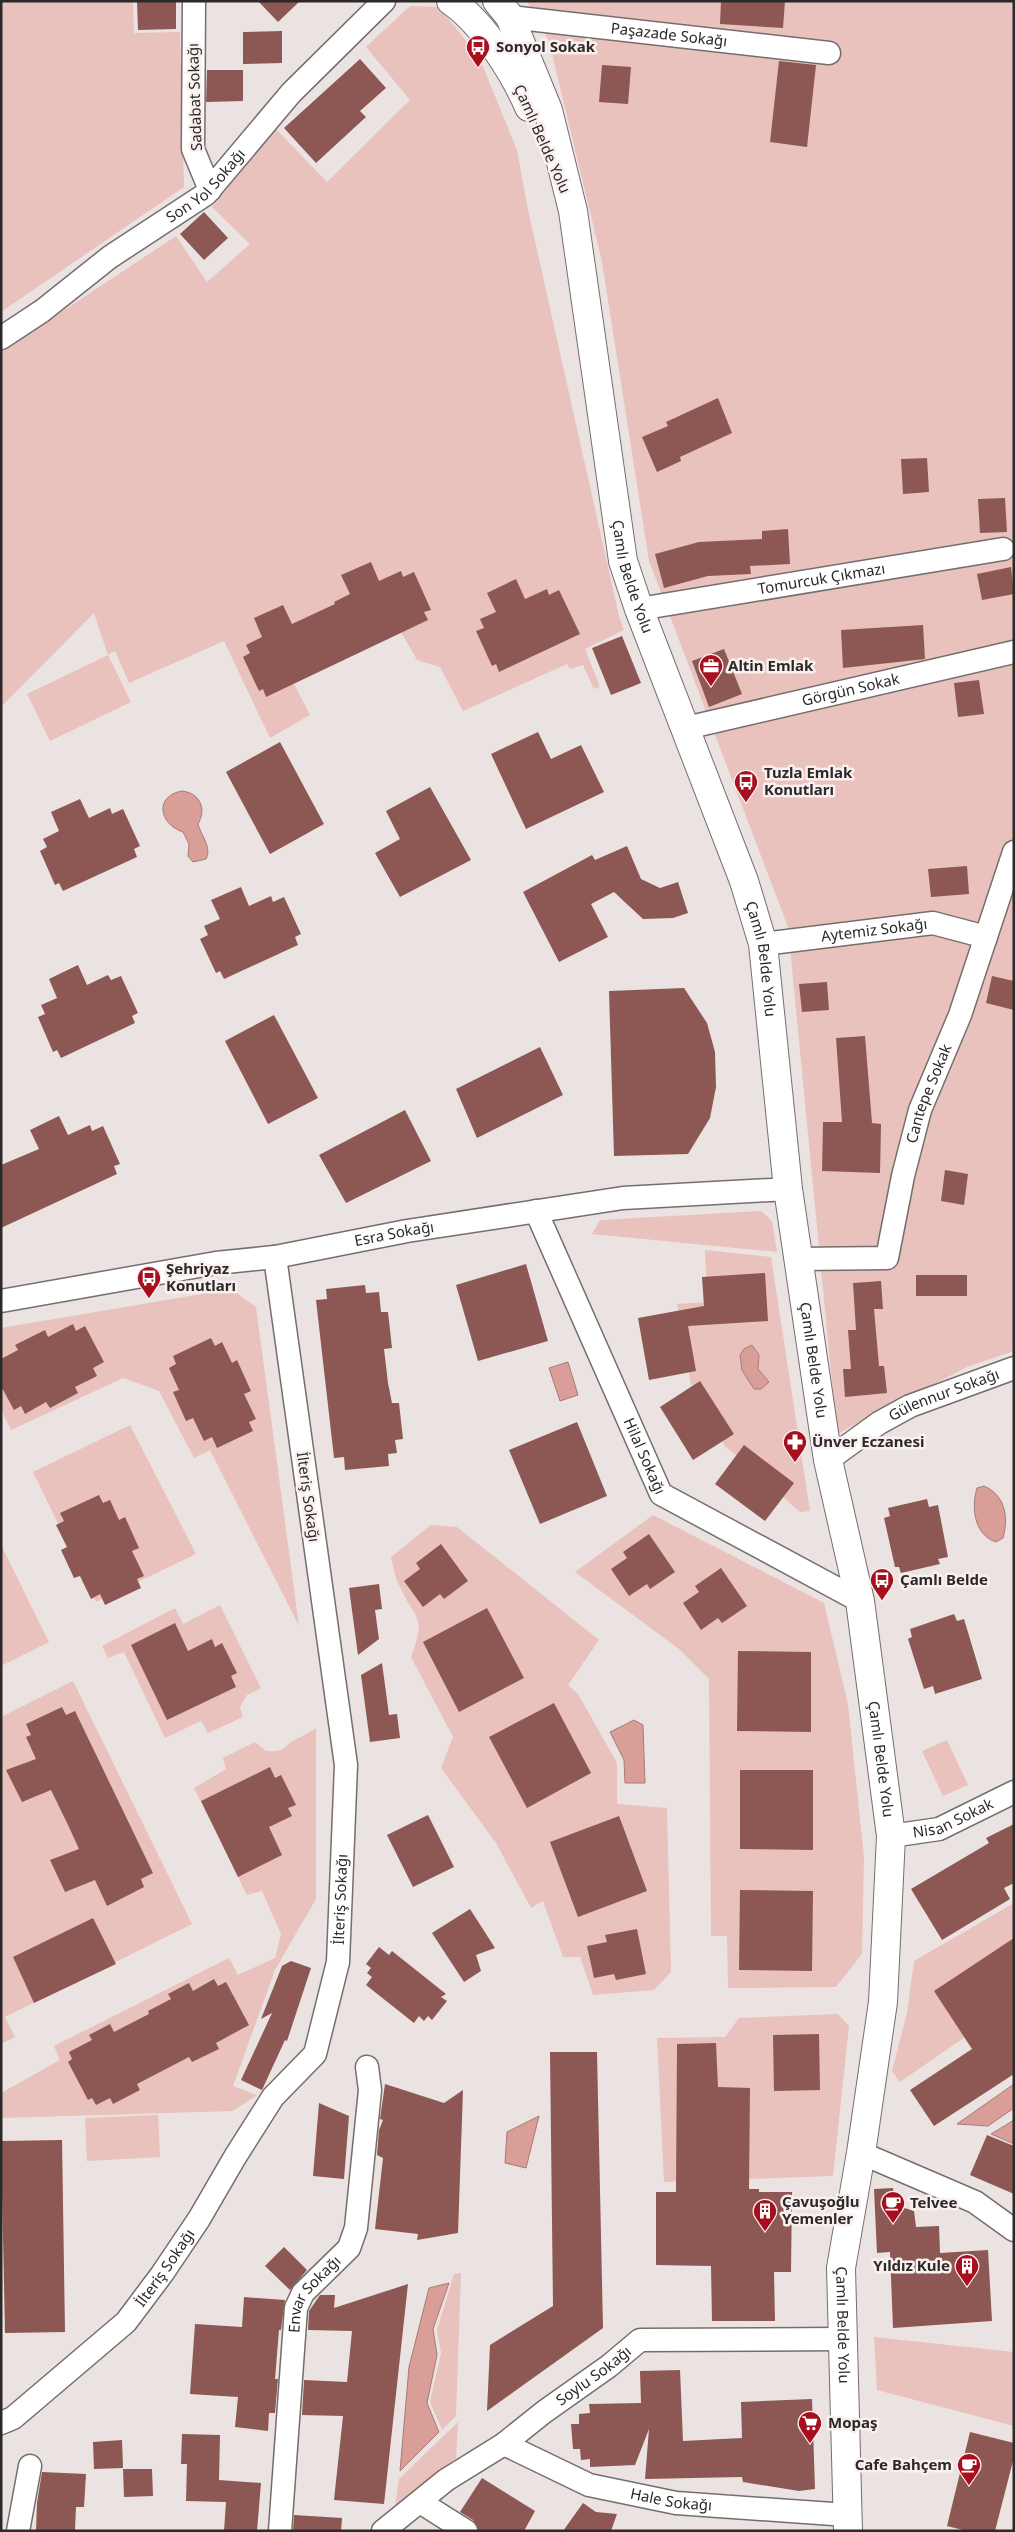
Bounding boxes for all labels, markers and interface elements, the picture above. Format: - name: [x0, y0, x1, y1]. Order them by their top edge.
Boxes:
- street label: Paşazade Sokağı: [610, 17, 728, 50]
- bus stop icon: Sonyol Sokak: [465, 34, 491, 68]
- place label: Sonyol Sokak: [496, 36, 596, 56]
- street label: Sadabat Sokağı: [182, 43, 206, 151]
- street label: Çamlı Belde Yolu: [510, 81, 576, 196]
- street label: Son Yol Sokağı: [162, 144, 249, 227]
- street label: Çamlı Belde Yolu: [608, 519, 658, 636]
- street label: Tomurcuk Çıkmazı: [756, 558, 887, 598]
- office icon: Altin Emlak: [698, 653, 724, 687]
- place label: Altin Emlak: [728, 655, 814, 675]
- street label: Görgün Sokak: [800, 668, 901, 710]
- place label: Tuzla Emlak Konutları: [764, 762, 853, 799]
- bus stop icon: Tuzla Emlak Konutları: [733, 769, 759, 803]
- street label: Çamlı Belde Yolu: [742, 898, 781, 1018]
- street label: Aytemiz Sokağı: [820, 913, 928, 946]
- street label: Cantepe Sokak: [901, 1041, 956, 1145]
- street label: Esra Sokağı: [352, 1216, 435, 1250]
- place label: Şehriyaz Konutları: [166, 1258, 236, 1295]
- bus stop icon: Şehriyaz Konutları: [136, 1265, 162, 1299]
- street label: Çamlı Belde Yolu: [796, 1301, 833, 1420]
- street label: Gülennur Sokağı: [884, 1363, 1002, 1425]
- street label: Hilal Sokağı: [619, 1414, 671, 1497]
- pharmacy icon: Ünver Eczanesi: [782, 1429, 808, 1463]
- place label: Ünver Eczanesi: [812, 1431, 924, 1451]
- street label: İlteriş Sokağı: [293, 1451, 325, 1543]
- bus stop icon: Çamlı Belde: [869, 1567, 895, 1601]
- place label: Çamlı Belde: [900, 1569, 988, 1589]
- street label: Çamlı Belde Yolu: [864, 1700, 899, 1819]
- street label: Nisan Sokak: [911, 1793, 996, 1842]
- street label: İlteriş Sokağı: [328, 1853, 351, 1945]
- cafe icon: Telvee: [880, 2190, 906, 2224]
- place label: Çavuşoğlu Yemenler: [782, 2191, 860, 2228]
- place label: Telvee: [910, 2192, 958, 2212]
- building icon: Çavuşoğlu Yemenler: [752, 2198, 778, 2232]
- street label: İlteriş Sokağı: [130, 2225, 199, 2310]
- street label: Envar Sokağı: [283, 2251, 344, 2333]
- building icon: Yıldız Kule: [954, 2253, 980, 2287]
- place label: Yıldız Kule: [873, 2255, 950, 2275]
- street label: Çamlı Belde Yolu: [832, 2266, 855, 2384]
- street label: Soylu Sokağı: [552, 2341, 635, 2409]
- supermarket icon: Mopaş: [797, 2410, 823, 2444]
- place label: Mopaş: [828, 2412, 878, 2432]
- cafe icon: Cafe Bahçem: [956, 2452, 982, 2486]
- place label: Cafe Bahçem: [855, 2454, 952, 2474]
- street label: Hale Sokağı: [629, 2483, 713, 2515]

